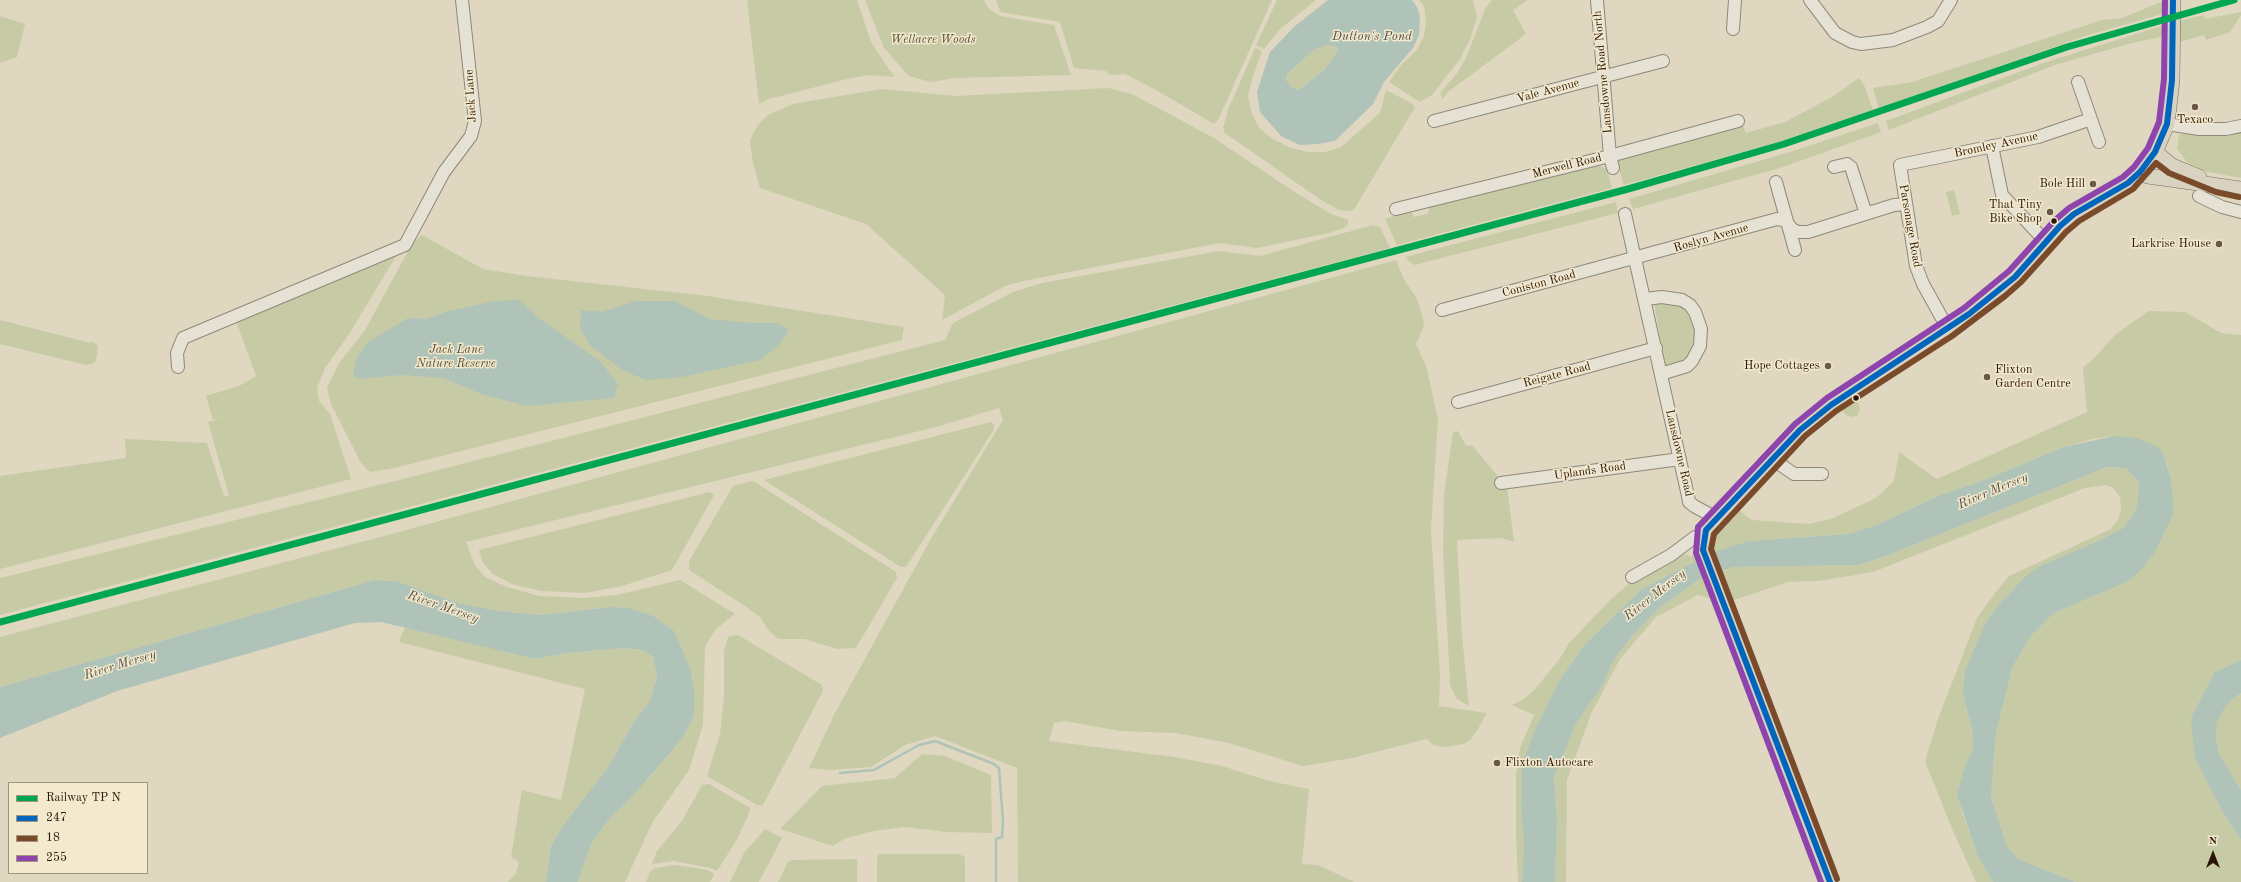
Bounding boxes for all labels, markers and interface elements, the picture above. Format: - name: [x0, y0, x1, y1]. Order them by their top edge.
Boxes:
- street label: Lansdowne Road North: [1590, 10, 1616, 134]
- water label: Dutton's Pond: [1332, 29, 1412, 45]
- park label: Wellacre Woods: [890, 33, 976, 47]
- street label: Jack Lane: [462, 69, 480, 123]
- street label: Vale Avenue: [1515, 76, 1581, 106]
- marker: Texaco: [2190, 102, 2200, 112]
- place label: Texaco: [2177, 113, 2213, 127]
- street label: Bromley Avenue: [1953, 129, 2039, 161]
- street label: Merwell Road: [1531, 150, 1603, 182]
- place label: Bole Hill: [2039, 177, 2085, 191]
- marker: Bole Hill: [2088, 179, 2098, 189]
- street label: Parsonage Road: [1896, 183, 1924, 269]
- place label: That Tiny Bike Shop: [1989, 198, 2042, 226]
- marker: That Tiny Bike Shop: [2045, 207, 2055, 217]
- unlabelled marker: [2049, 216, 2059, 226]
- street label: Roslyn Avenue: [1672, 220, 1750, 256]
- place label: Larkrise House: [2131, 237, 2211, 251]
- marker: Larkrise House: [2214, 239, 2224, 249]
- street label: Coniston Road: [1501, 267, 1577, 301]
- park label: Jack Lane Nature Reserve: [416, 343, 496, 371]
- street label: Reigate Road: [1522, 359, 1592, 391]
- place label: Hope Cottages: [1744, 359, 1820, 373]
- marker: Hope Cottages: [1823, 361, 1833, 371]
- place label: Flixton Garden Centre: [1995, 363, 2071, 391]
- marker: Flixton Garden Centre: [1982, 372, 1992, 382]
- unlabelled marker: [1851, 393, 1861, 403]
- street label: Lansdowne Road: [1662, 408, 1696, 498]
- street label: Uplands Road: [1553, 459, 1627, 483]
- water label: River Mersey: [1956, 469, 2030, 513]
- water label: River Mersey: [1621, 566, 1689, 624]
- water label: River Mersey: [405, 588, 481, 626]
- water label: River Mersey: [82, 647, 158, 683]
- place label: Flixton Autocare: [1505, 756, 1593, 770]
- marker: Flixton Autocare: [1492, 758, 1502, 768]
- legend: [8, 782, 148, 874]
- text: Railway TP N: [46, 792, 121, 804]
- text: 247: [46, 812, 67, 824]
- text: 18: [46, 832, 60, 844]
- north arrow: [2193, 834, 2233, 874]
- text: N: [2209, 836, 2217, 847]
- text: 255: [46, 852, 67, 864]

